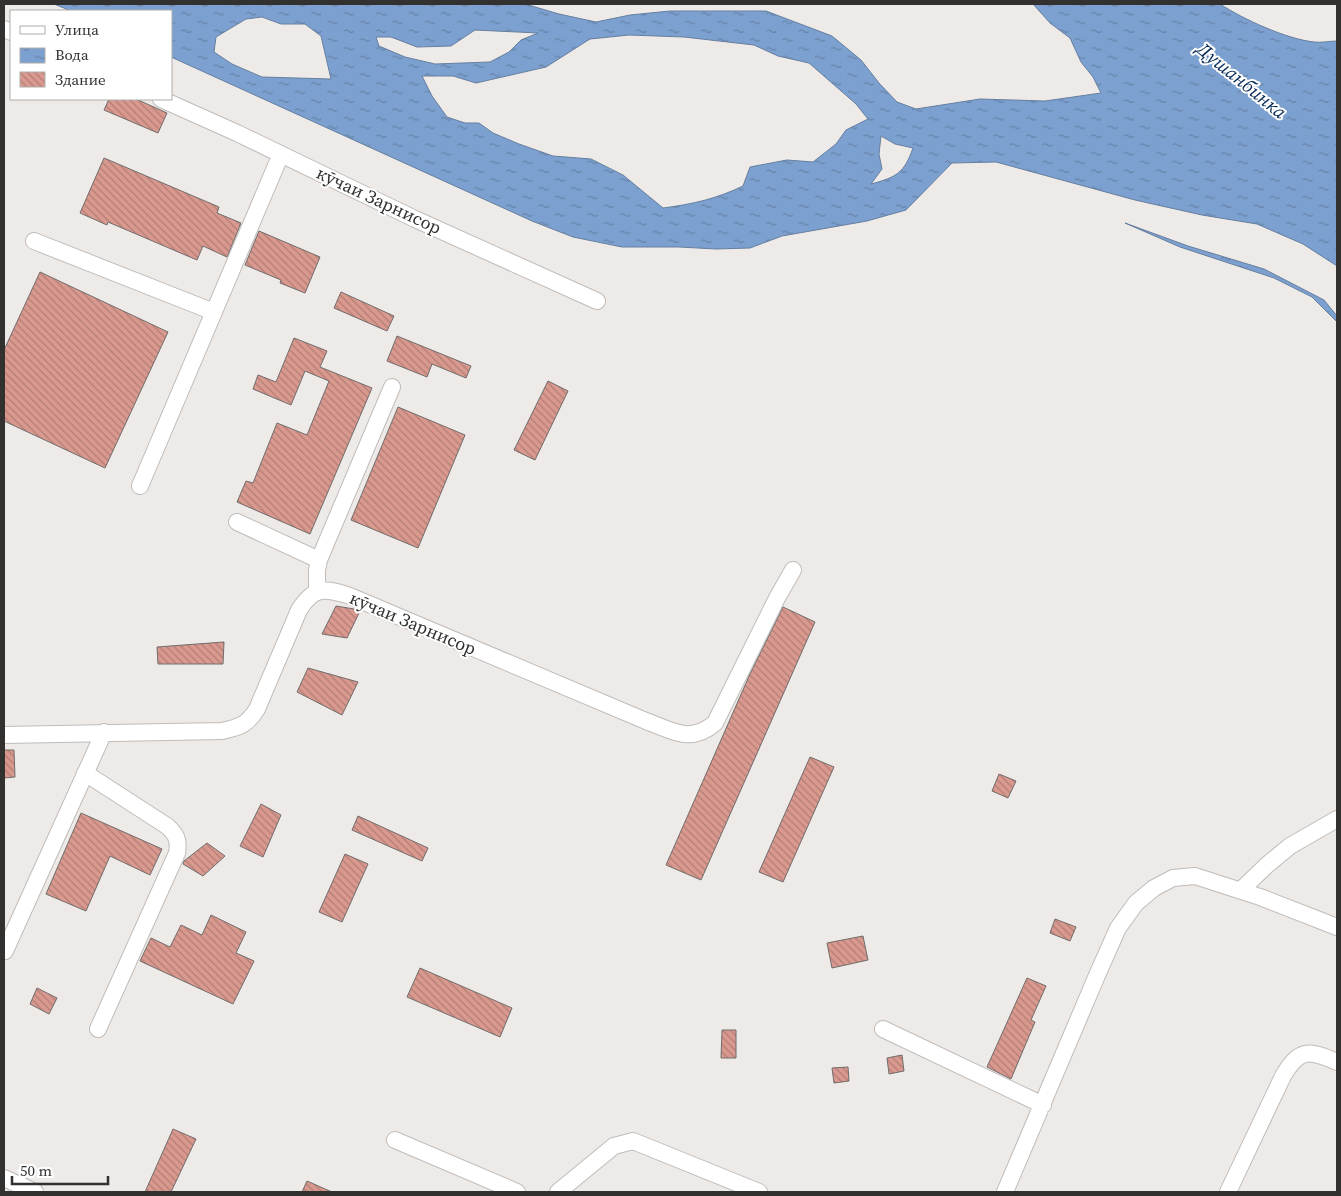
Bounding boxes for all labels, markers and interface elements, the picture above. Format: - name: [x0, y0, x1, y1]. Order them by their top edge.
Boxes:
- legend: [10, 10, 172, 100]
- text: Улица: [55, 19, 99, 40]
- water label: Душанбинка: [1190, 34, 1293, 125]
- text: Вода: [55, 44, 89, 65]
- text: Здание: [55, 69, 106, 90]
- street label: кӯчаи Зарнисор: [312, 160, 446, 240]
- street label: кӯчаи Зарнисор: [346, 585, 480, 661]
- scale bar: [12, 1154, 109, 1186]
- text: 50 m: [20, 1160, 52, 1181]

